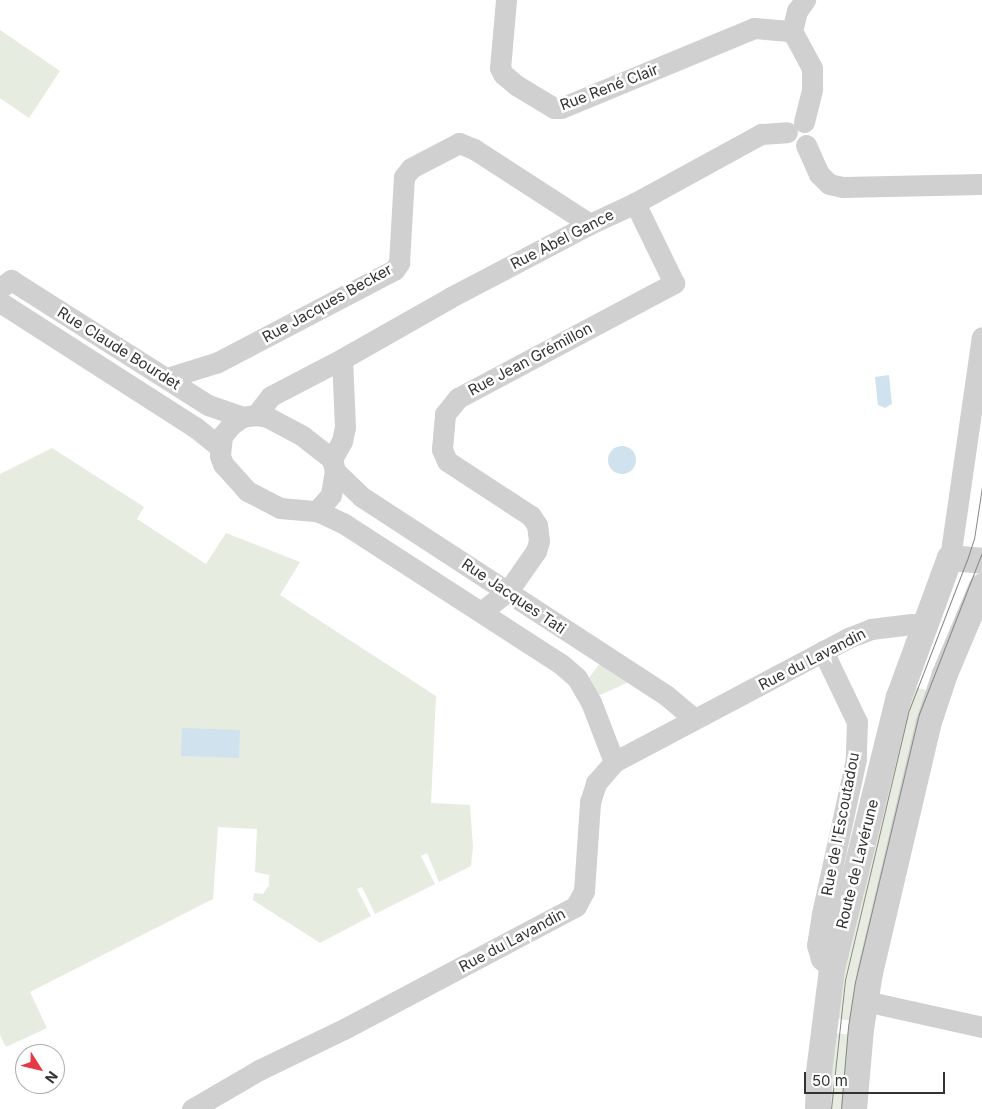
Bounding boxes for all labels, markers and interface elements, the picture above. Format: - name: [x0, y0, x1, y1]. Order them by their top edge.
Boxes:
- street label: Rue René Clair: [557, 60, 661, 114]
- street label: Rue Abel Gance: [507, 205, 617, 273]
- street label: Rue Jacques Becker: [259, 260, 395, 346]
- street label: Rue Claude Bourdet: [54, 303, 184, 393]
- street label: Rue Jean Grémillon: [465, 319, 595, 399]
- street label: Rue Jacques Tati: [459, 555, 569, 637]
- street label: Rue du Lavandin: [755, 624, 869, 694]
- street label: Rue de l'Escoutadou: [817, 751, 863, 897]
- street label: Route de Lavérune: [832, 797, 882, 931]
- street label: Rue du Lavandin: [456, 904, 568, 976]
- north arrow: [15, 1044, 65, 1094]
- scale bar: [807, 1062, 948, 1094]
- text: N: [42, 1068, 62, 1087]
- text: 50 m: [812, 1071, 848, 1090]

